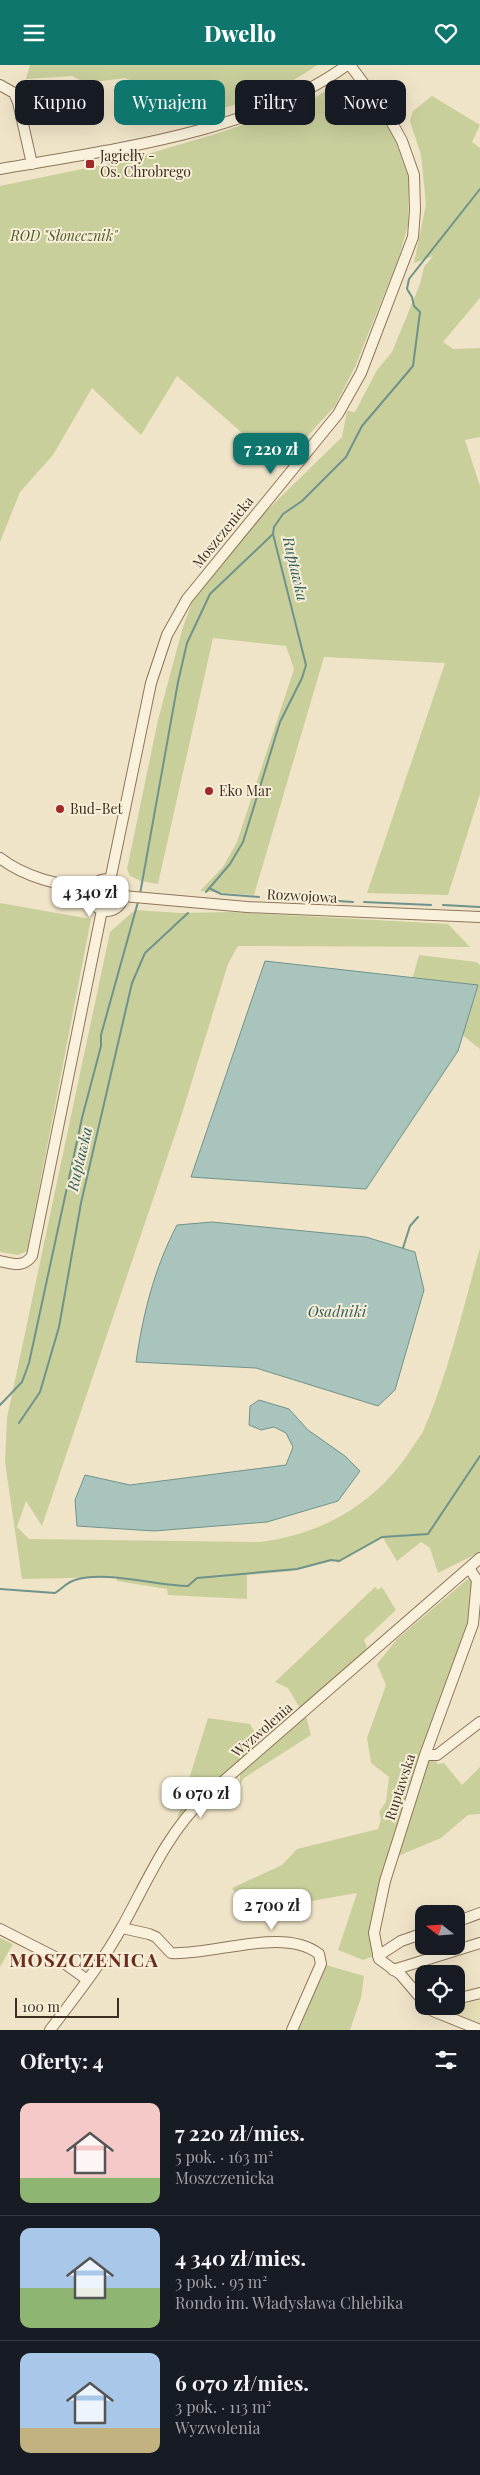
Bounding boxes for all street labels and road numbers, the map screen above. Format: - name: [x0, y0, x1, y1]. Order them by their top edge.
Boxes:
- street label: Moszczenicka: [188, 492, 257, 571]
- street label: Rozwojowa: [266, 884, 338, 907]
- street label: Wyzwolenia: [226, 1698, 296, 1762]
- street label: Ruptawska: [380, 1751, 419, 1822]

